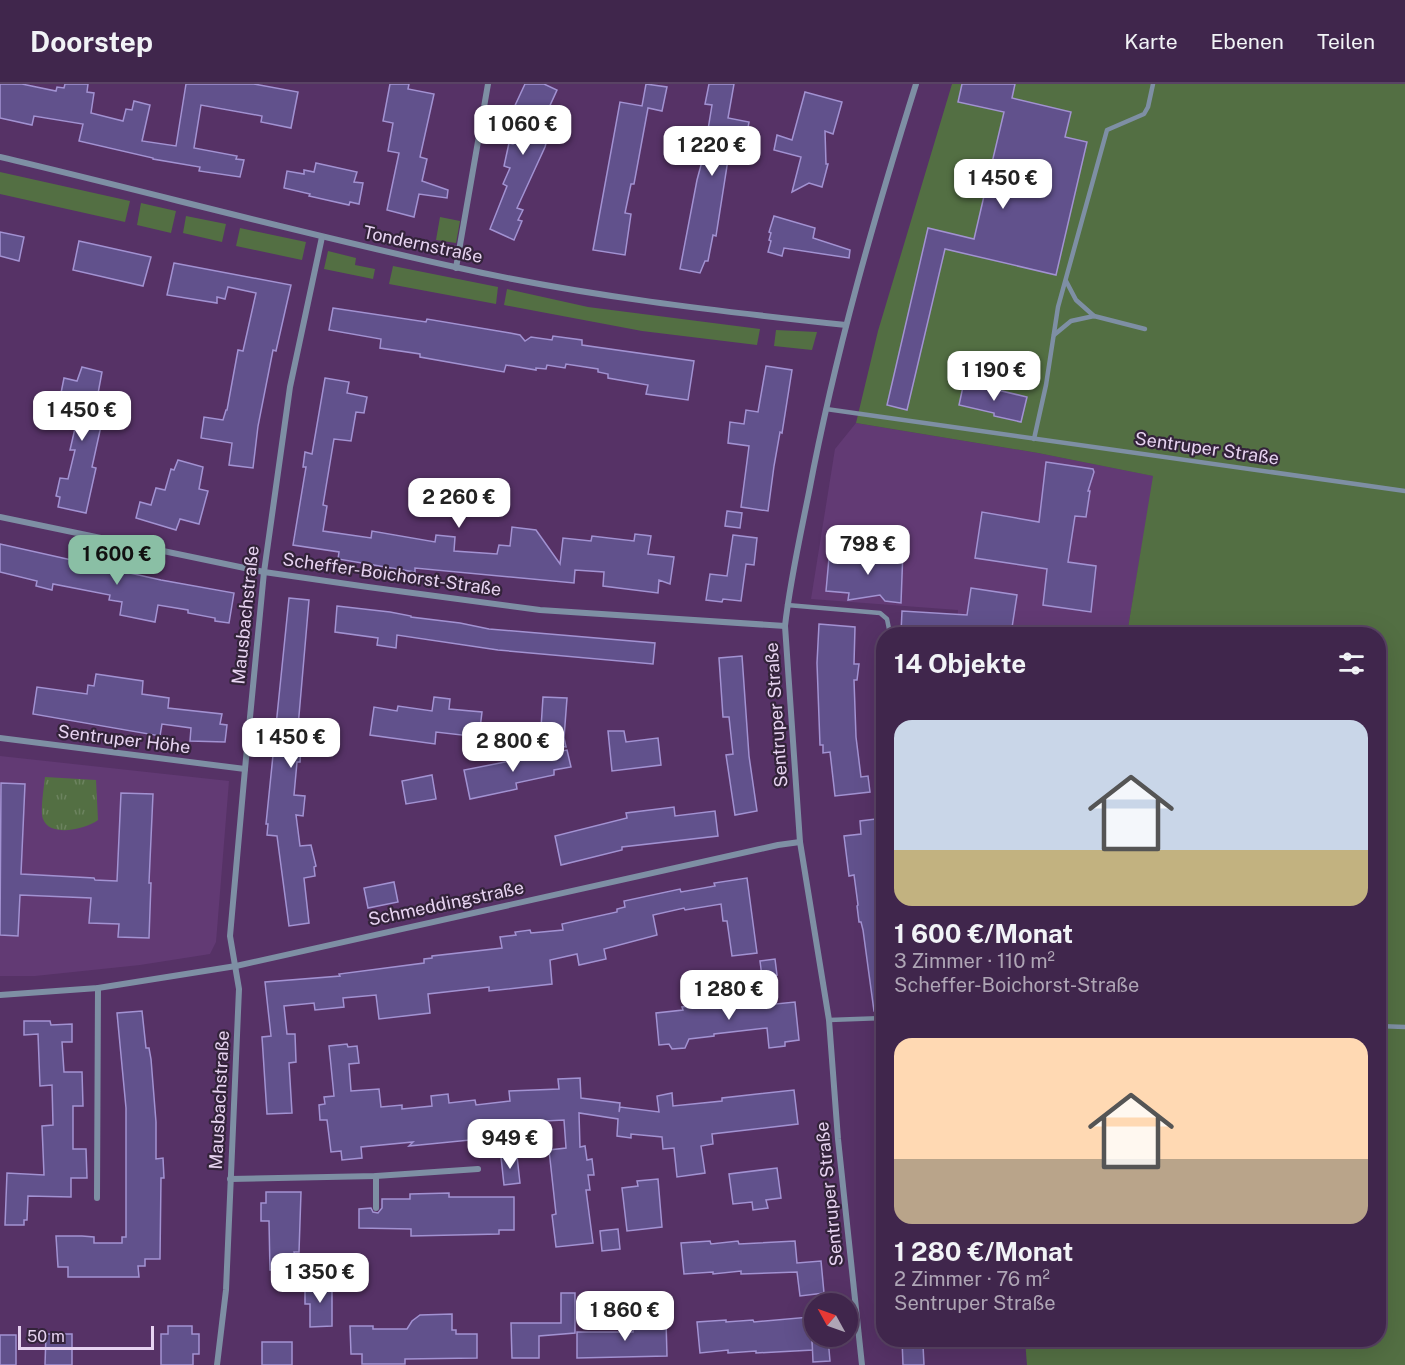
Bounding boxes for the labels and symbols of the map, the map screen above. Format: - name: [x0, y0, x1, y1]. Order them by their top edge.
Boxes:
- pin: 1 060 €: [468, 105, 578, 156]
- pin: 1 220 €: [657, 126, 767, 177]
- pin: 1 450 €: [948, 159, 1058, 210]
- street label: Tondernstraße: [361, 221, 485, 267]
- pin: 1 190 €: [939, 351, 1049, 402]
- pin: 1 450 €: [27, 391, 137, 442]
- street label: Sentruper Straße: [1134, 427, 1280, 469]
- pin: 2 260 €: [404, 478, 514, 529]
- pin: 798 €: [826, 525, 910, 576]
- pin: 1 600 €: [62, 535, 172, 586]
- street label: Mausbachstraße: [227, 545, 263, 685]
- street label: Scheffer-Boichorst-Straße: [281, 548, 503, 600]
- street label: Sentruper Straße: [760, 642, 792, 788]
- pin: 1 450 €: [236, 718, 346, 769]
- street label: Sentruper Höhe: [56, 720, 192, 758]
- pin: 2 800 €: [458, 722, 568, 773]
- street label: Schmeddingstraße: [366, 876, 526, 930]
- pin: 1 280 €: [674, 970, 784, 1021]
- street label: Mausbachstraße: [205, 1030, 233, 1170]
- pin: 949 €: [468, 1119, 552, 1170]
- street label: Sentruper Straße: [811, 1121, 847, 1267]
- pin: 1 350 €: [265, 1253, 375, 1304]
- pin: 1 860 €: [570, 1291, 680, 1342]
- north arrow: [804, 1293, 858, 1347]
- scale bar: [18, 1323, 154, 1350]

